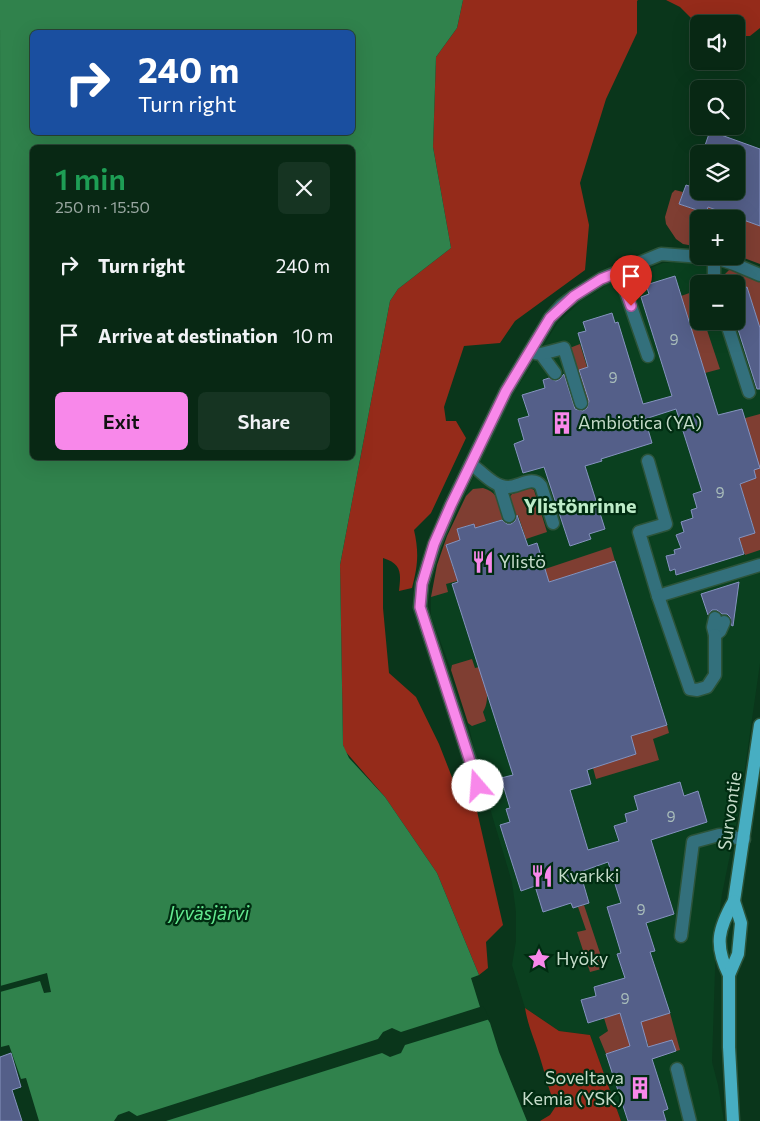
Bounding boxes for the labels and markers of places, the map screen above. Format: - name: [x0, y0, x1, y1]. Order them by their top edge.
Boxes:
- pin: [610, 255, 652, 306]
- building icon: Ambiotica (YA): [549, 410, 575, 436]
- place label: Ambiotica (YA): [578, 411, 702, 433]
- restaurant icon: Ylistö: [470, 549, 496, 575]
- place label: Ylistö: [499, 550, 546, 572]
- restaurant icon: Kvarkki: [529, 863, 555, 889]
- place label: Kvarkki: [558, 864, 619, 886]
- place icon: Hyöky: [526, 946, 552, 972]
- place label: Hyöky: [556, 947, 608, 969]
- place label: Soveltava Kemia (YSK): [522, 1066, 624, 1109]
- building icon: Soveltava Kemia (YSK): [627, 1075, 653, 1101]

